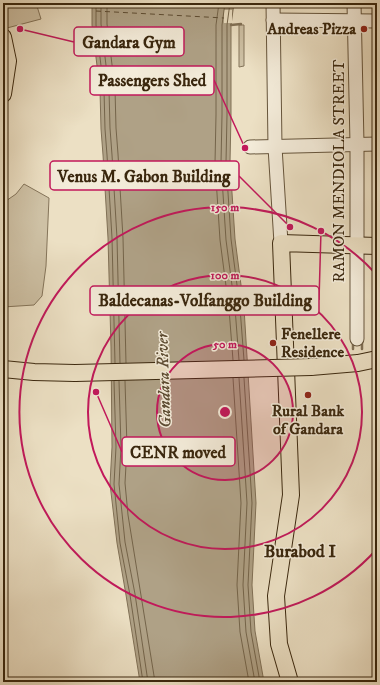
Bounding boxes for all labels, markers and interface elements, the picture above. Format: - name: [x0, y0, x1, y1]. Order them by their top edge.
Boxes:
- place label: Andreas Pizza: [266, 19, 357, 39]
- marker: Andreas Pizza: [359, 24, 369, 34]
- callout: Gandara Gym: [74, 27, 184, 56]
- text: Gandara Gym: [82, 32, 176, 54]
- street label: RAMON MENDIOLA STREET: [329, 60, 349, 282]
- callout: Passengers Shed: [90, 66, 214, 95]
- text: Passengers Shed: [98, 70, 207, 92]
- callout: Venus M. Gabon Building: [50, 161, 239, 190]
- text: Venus M. Gabon Building: [57, 166, 231, 188]
- text: 150 m: [211, 200, 239, 215]
- text: 100 m: [211, 268, 239, 283]
- callout: Baldecanas-Volfanggo Building: [90, 286, 319, 315]
- text: Baldecanas-Volfanggo Building: [98, 290, 312, 312]
- place label: Fenellere Residence: [281, 324, 344, 362]
- water label: Gandara River: [151, 330, 177, 428]
- text: 50 m: [212, 337, 237, 352]
- marker: Fenellere Residence: [268, 338, 278, 348]
- marker: Rural Bank of Gandara: [303, 390, 313, 400]
- place label: Rural Bank of Gandara: [272, 401, 345, 439]
- centre of rings: [218, 405, 232, 419]
- callout: CENR moved: [122, 437, 235, 466]
- text: CENR moved: [130, 442, 227, 464]
- district label: Burabod I: [264, 541, 337, 563]

